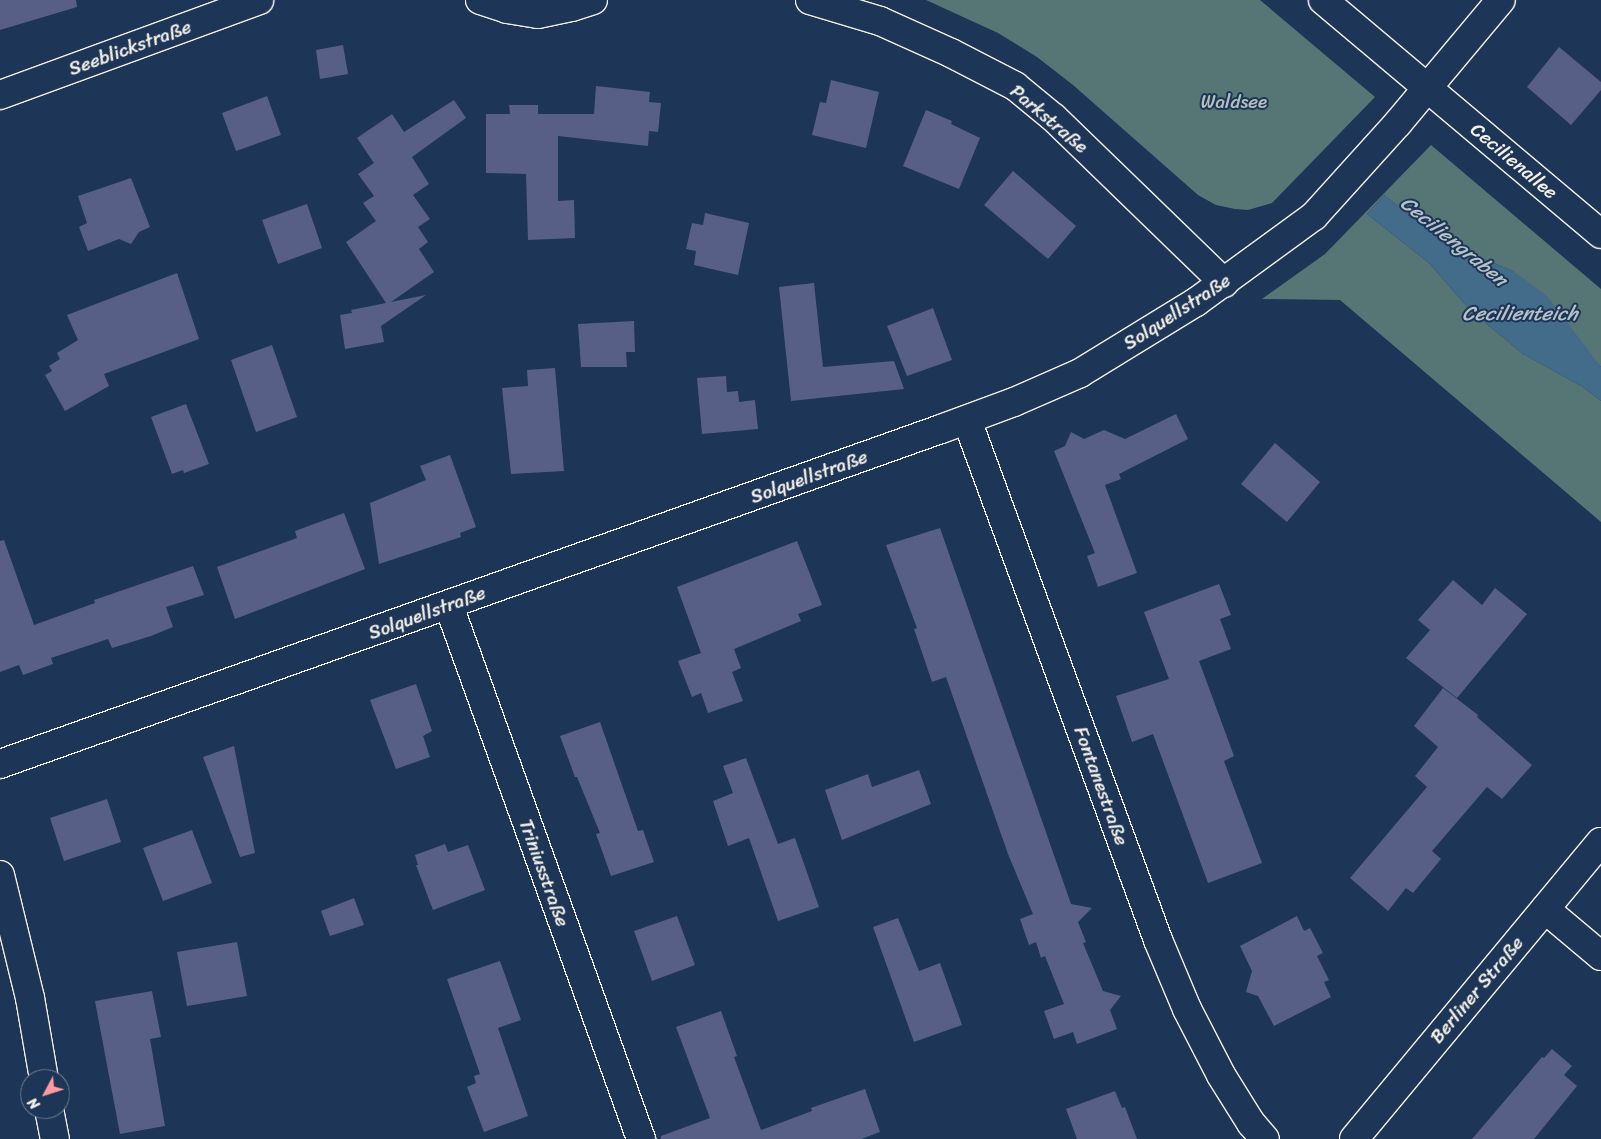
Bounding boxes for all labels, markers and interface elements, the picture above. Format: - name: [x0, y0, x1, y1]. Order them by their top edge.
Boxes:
- street label: Seeblickstraße: [66, 15, 194, 81]
- street label: Parkstraße: [1005, 80, 1093, 158]
- park label: Waldsee: [1201, 91, 1267, 113]
- street label: Cecilienallee: [1466, 118, 1562, 204]
- water label: Ceciliengraben: [1396, 191, 1512, 291]
- street label: Solquellstraße: [1119, 269, 1235, 355]
- water label: Cecilienteich: [1462, 301, 1578, 325]
- street label: Solquellstraße: [747, 445, 871, 509]
- street label: Solquellstraße: [365, 581, 489, 645]
- street label: Fontanestraße: [1069, 723, 1133, 849]
- street label: Triniusstraße: [514, 816, 574, 930]
- street label: Berliner Straße: [1426, 932, 1528, 1048]
- north arrow: [20, 1069, 70, 1119]
- text: N: [21, 1092, 47, 1115]

